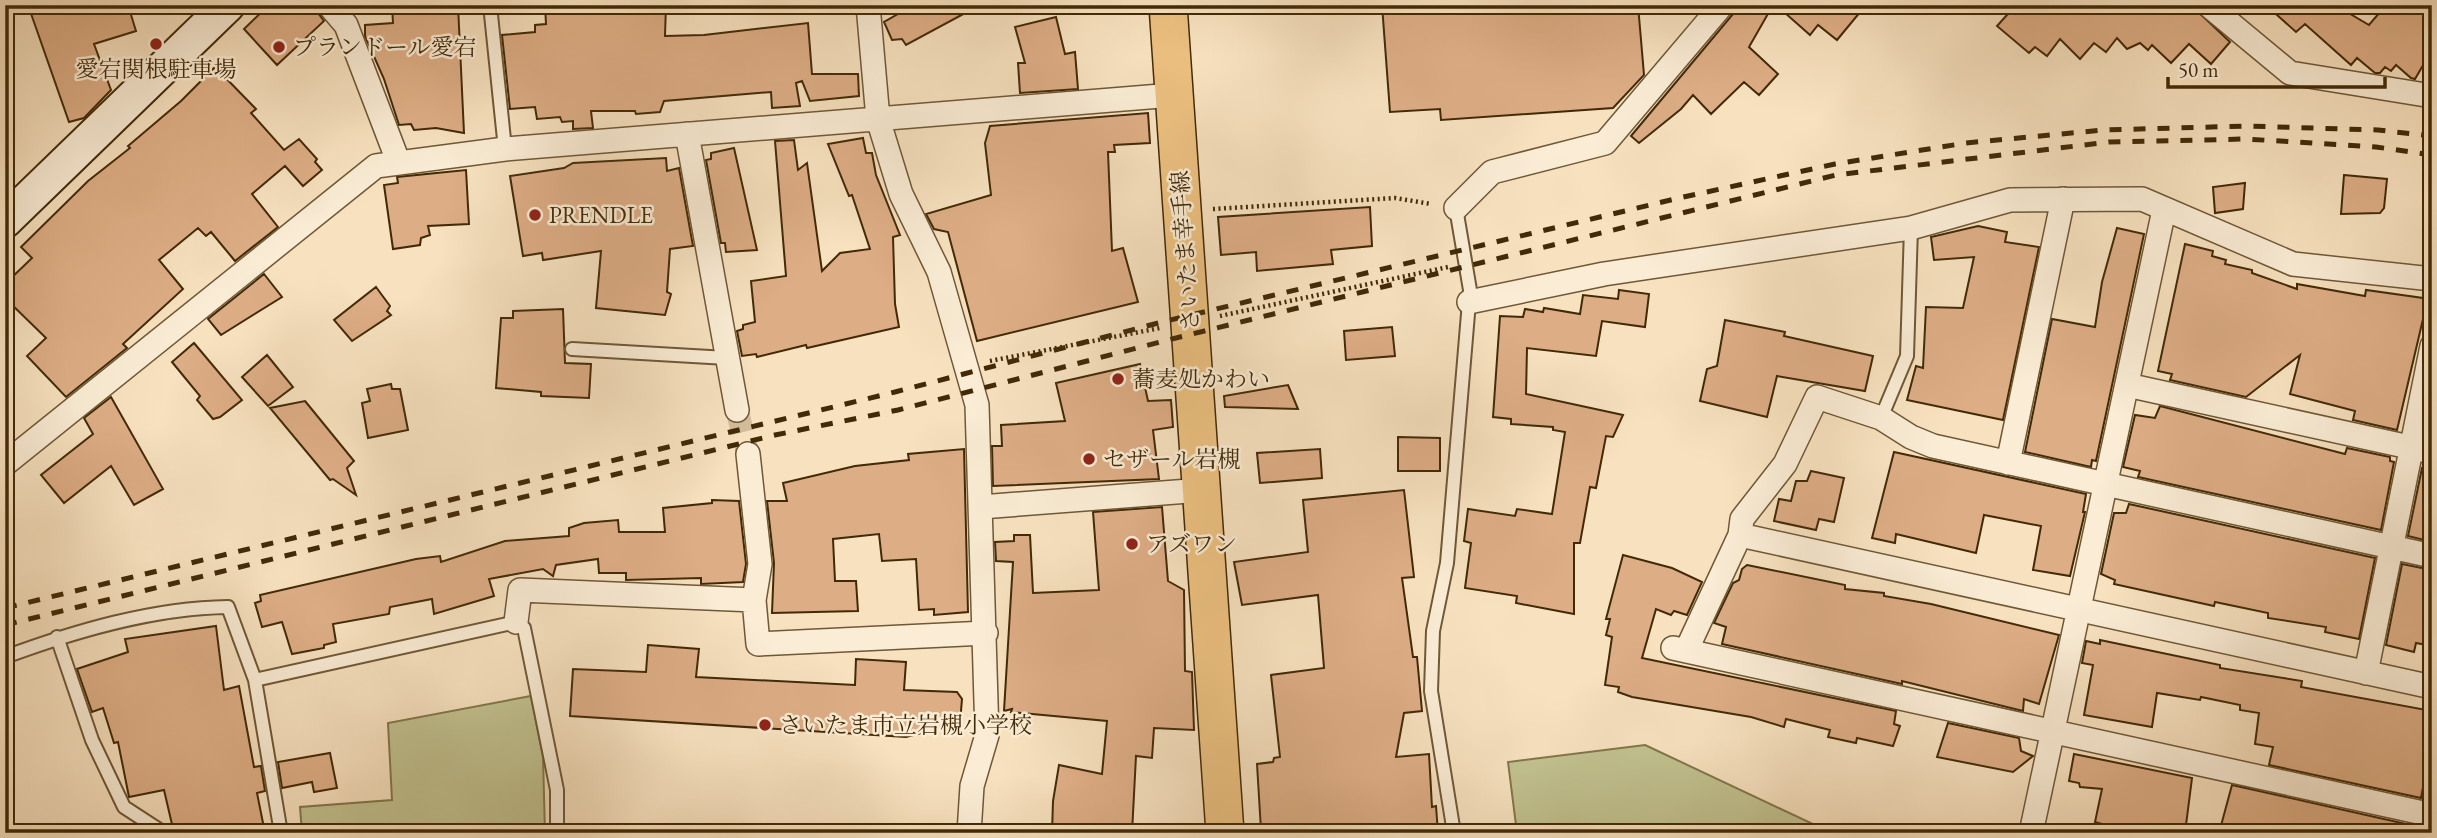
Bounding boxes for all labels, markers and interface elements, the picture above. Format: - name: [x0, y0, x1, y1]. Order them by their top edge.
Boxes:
- place label: プランドール愛宕: [293, 32, 477, 62]
- marker: 愛宕関根駐車場: [148, 36, 164, 52]
- marker: プランドール愛宕: [271, 39, 287, 55]
- scale bar: [2168, 46, 2384, 90]
- place label: 愛宕関根駐車場: [76, 54, 237, 84]
- text: 50 m: [2178, 56, 2219, 83]
- street label: さいたま幸手線: [1164, 170, 1206, 332]
- place label: PRENDLE: [549, 200, 653, 230]
- marker: PRENDLE: [527, 207, 543, 223]
- place label: 蕎麦処かわい: [1132, 364, 1270, 394]
- marker: 蕎麦処かわい: [1110, 371, 1126, 387]
- place label: セザール岩槻: [1103, 444, 1241, 474]
- marker: セザール岩槻: [1081, 451, 1097, 467]
- place label: アズワン: [1146, 529, 1237, 559]
- marker: アズワン: [1124, 536, 1140, 552]
- place label: さいたま市立岩槻小学校: [779, 710, 1032, 740]
- marker: さいたま市立岩槻小学校: [757, 717, 773, 733]

